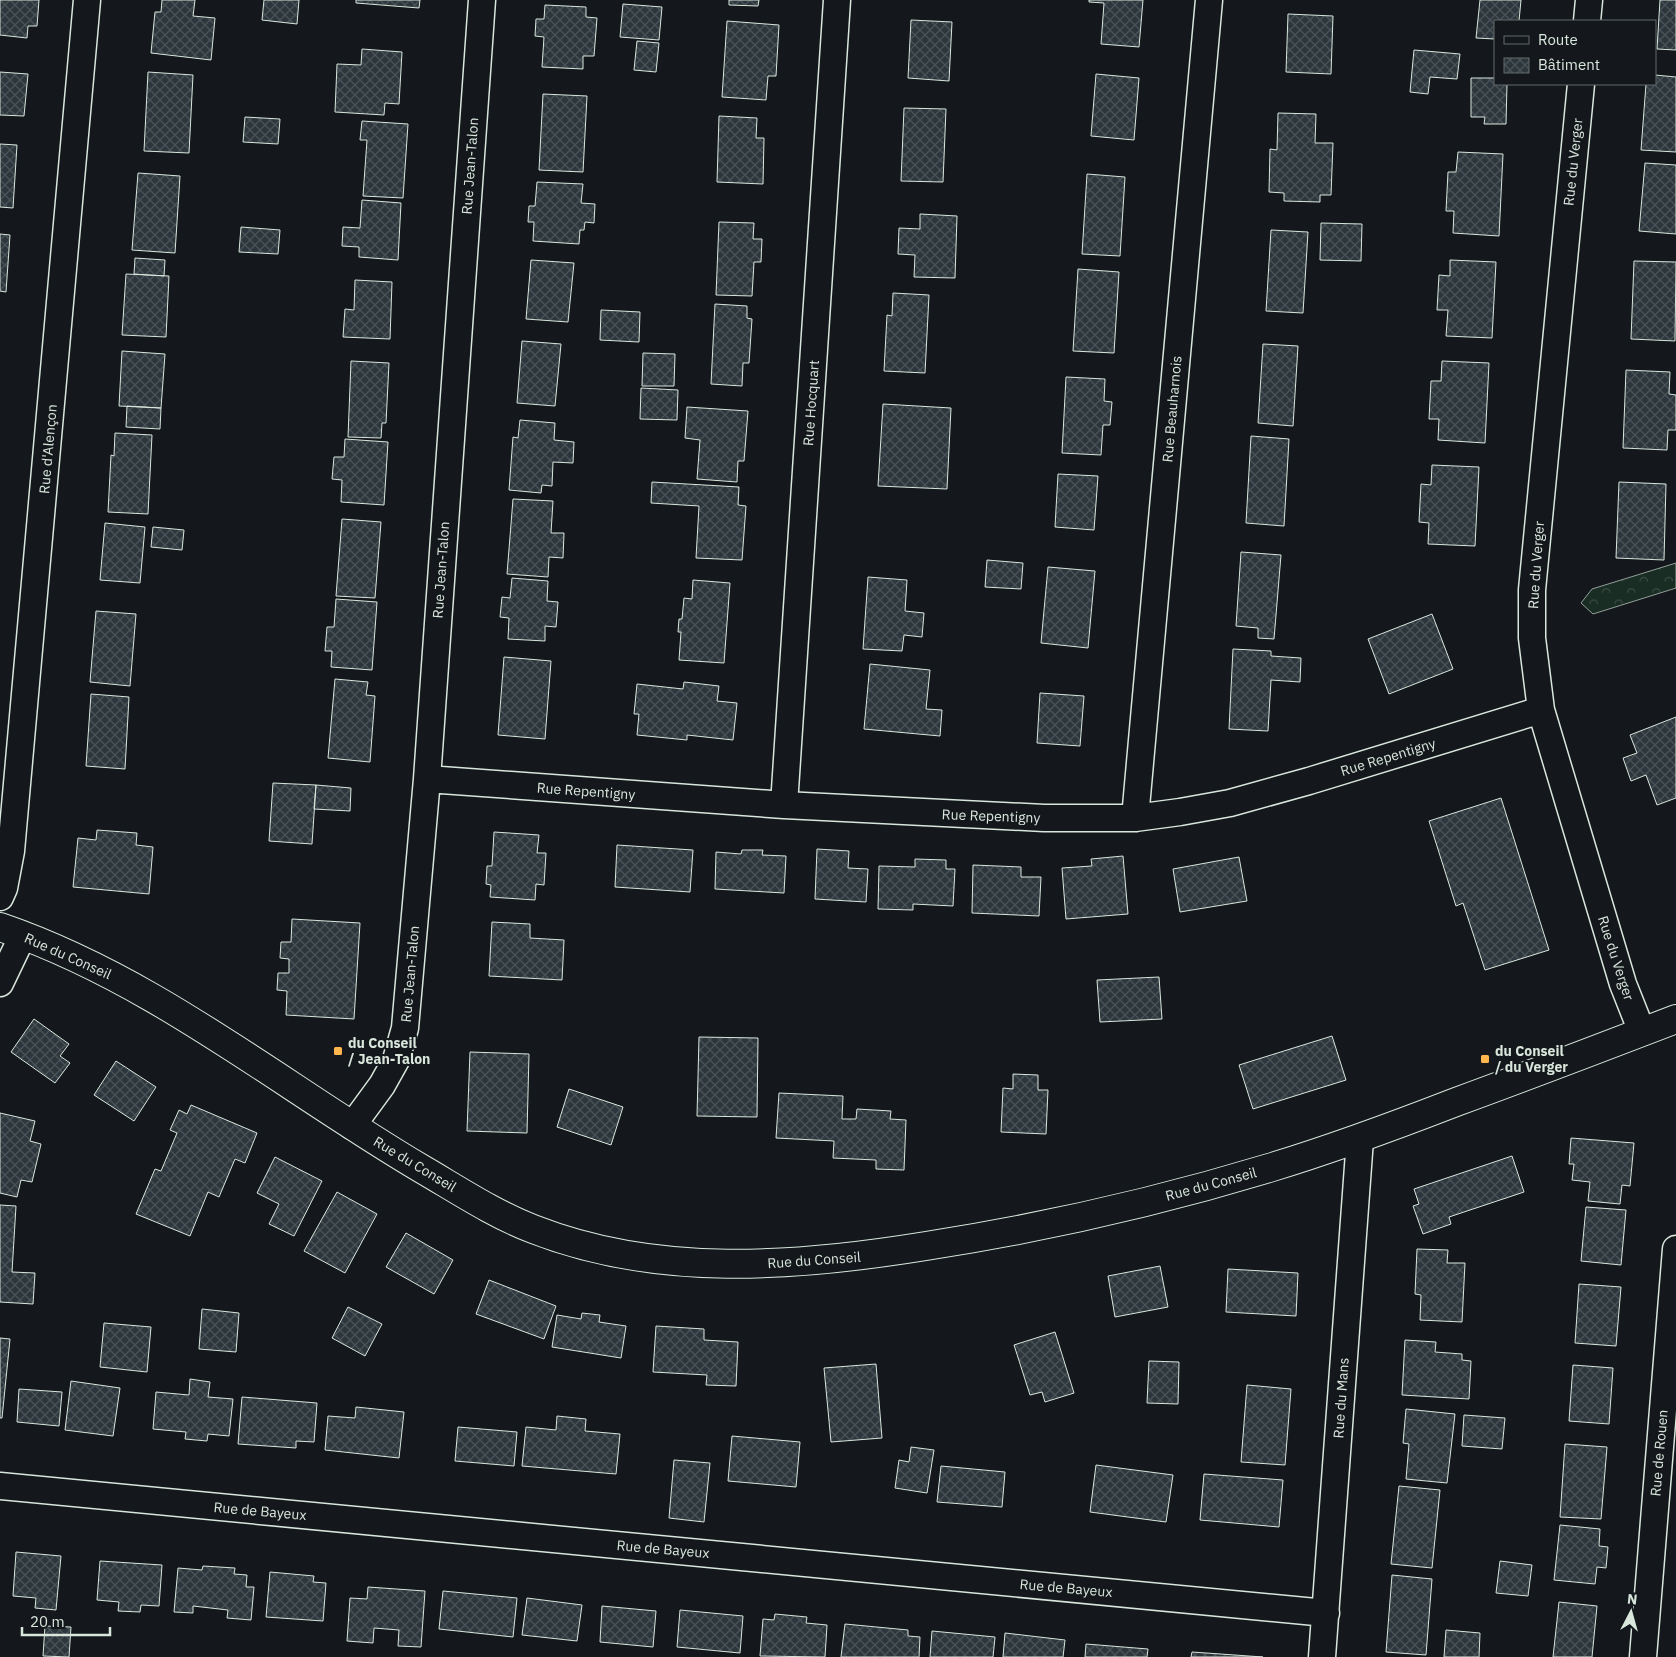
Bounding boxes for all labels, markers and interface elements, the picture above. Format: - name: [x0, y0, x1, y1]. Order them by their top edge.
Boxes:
- legend: [1494, 20, 1656, 85]
- text: Route: [1538, 30, 1578, 49]
- text: Bâtiment: [1538, 55, 1600, 74]
- street label: Rue Jean-Talon: [458, 117, 482, 215]
- street label: Rue du Verger: [1559, 117, 1587, 207]
- street label: Rue Beauharnois: [1158, 355, 1186, 463]
- street label: Rue Hocquart: [799, 359, 823, 447]
- street label: Rue d'Alençon: [35, 403, 61, 495]
- street label: Rue du Verger: [1524, 520, 1548, 610]
- street label: Rue Jean-Talon: [429, 521, 453, 619]
- street label: Rue Repentigny: [1338, 734, 1438, 780]
- street label: Rue Repentigny: [536, 779, 636, 803]
- street label: Rue Repentigny: [941, 805, 1041, 827]
- street label: Rue du Verger: [1594, 913, 1638, 1003]
- street label: Rue Jean-Talon: [397, 925, 423, 1023]
- street label: Rue du Conseil: [22, 929, 115, 983]
- place label: du Conseil / Jean-Talon: [348, 1034, 430, 1068]
- place label: du Conseil / du Verger: [1495, 1042, 1568, 1076]
- marker: du Conseil / Jean-Talon: [332, 1045, 344, 1057]
- marker: du Conseil / du Verger: [1479, 1053, 1491, 1065]
- street label: Rue du Conseil: [370, 1132, 460, 1196]
- street label: Rue du Conseil: [1163, 1163, 1259, 1205]
- street label: Rue du Conseil: [767, 1248, 861, 1272]
- street label: Rue du Mans: [1329, 1357, 1353, 1439]
- street label: Rue de Rouen: [1646, 1409, 1672, 1497]
- street label: Rue de Bayeux: [213, 1498, 307, 1524]
- street label: Rue de Bayeux: [616, 1536, 710, 1562]
- street label: Rue de Bayeux: [1019, 1575, 1113, 1601]
- north arrow: [1606, 1587, 1656, 1637]
- text: N: [1626, 1590, 1638, 1609]
- scale bar: [22, 1604, 110, 1636]
- text: 20 m: [30, 1612, 65, 1631]

